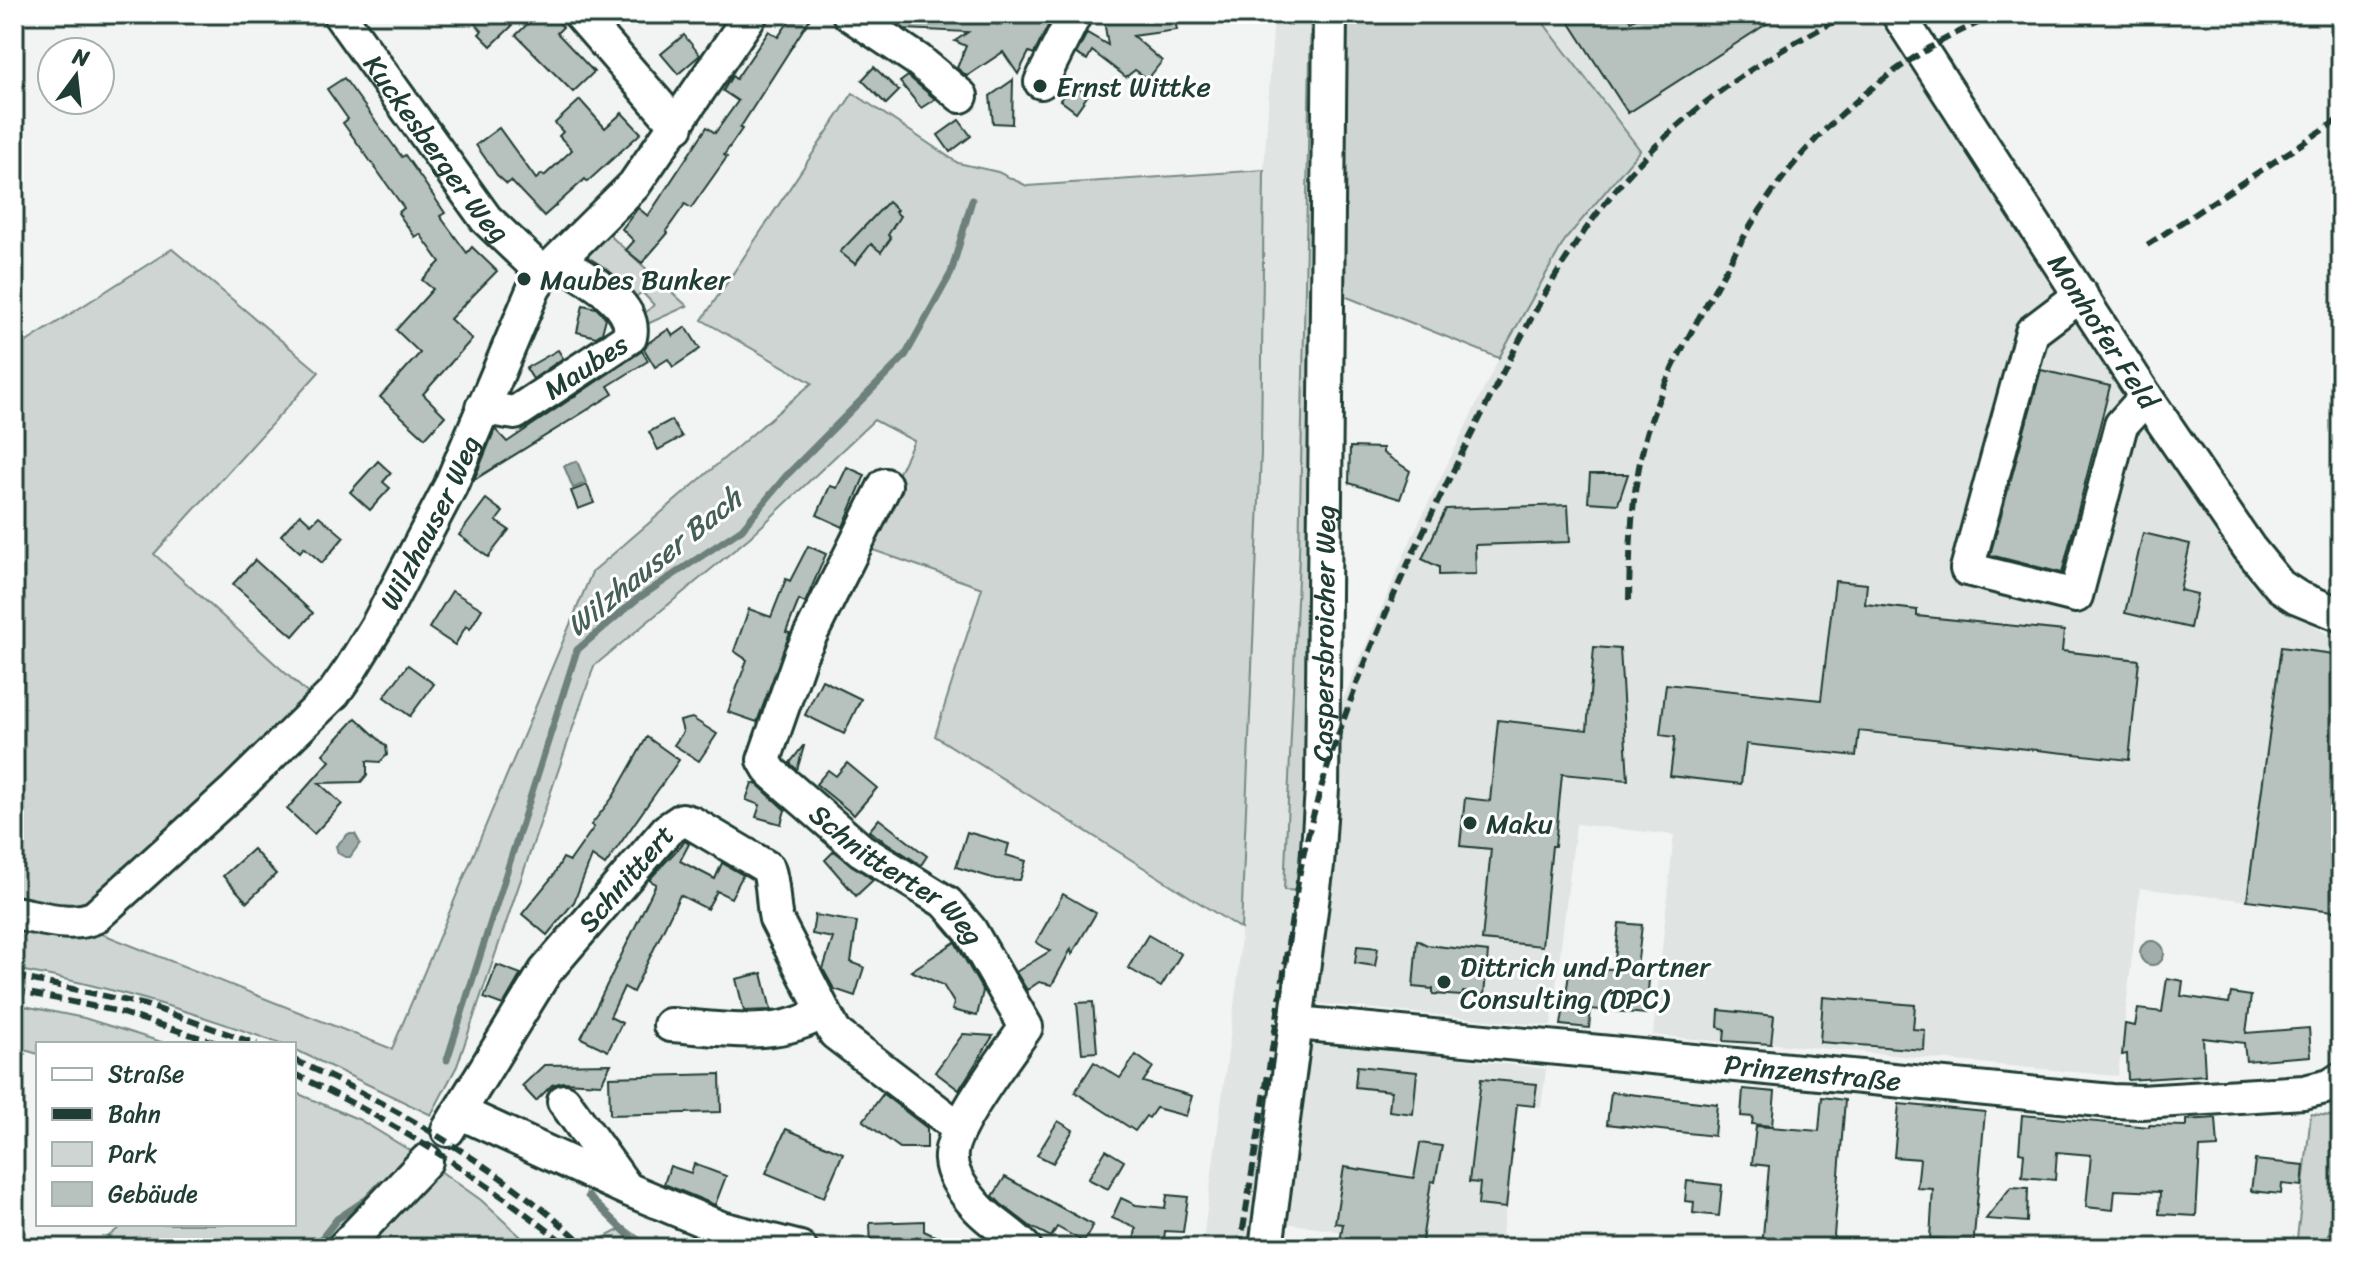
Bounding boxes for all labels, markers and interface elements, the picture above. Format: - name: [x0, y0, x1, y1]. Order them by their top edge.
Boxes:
- north arrow: [36, 36, 116, 116]
- text: N: [68, 36, 94, 78]
- street label: Kuckesberger Weg: [350, 44, 521, 255]
- place label: Ernst Wittke: [1056, 62, 1211, 111]
- marker: Ernst Wittke: [1031, 77, 1049, 95]
- street label: Monhofer Feld: [2034, 244, 2173, 422]
- place label: Maubes Bunker: [540, 255, 731, 304]
- marker: Maubes Bunker: [515, 270, 533, 288]
- street label: Maubes: [533, 320, 639, 413]
- street label: Wilzhauser Weg: [366, 427, 494, 619]
- water label: Wilzhauser Bach: [553, 472, 756, 651]
- street label: Caspersbroicher Weg: [1298, 505, 1350, 762]
- street label: Schnitterter Weg: [797, 791, 998, 955]
- place label: Maku: [1486, 799, 1553, 848]
- street label: Schnittert: [565, 813, 687, 944]
- marker: Maku: [1461, 814, 1479, 832]
- place label: Dittrich und Partner Consulting (DPC): [1460, 942, 1712, 1023]
- marker: Dittrich und Partner Consulting (DPC): [1435, 973, 1453, 991]
- street label: Prinzenstraße: [1722, 1040, 1903, 1106]
- legend: [36, 1042, 296, 1226]
- text: Straße: [108, 1053, 184, 1095]
- text: Bahn: [108, 1093, 161, 1135]
- text: Park: [108, 1133, 157, 1175]
- text: Gebäude: [108, 1173, 198, 1215]

